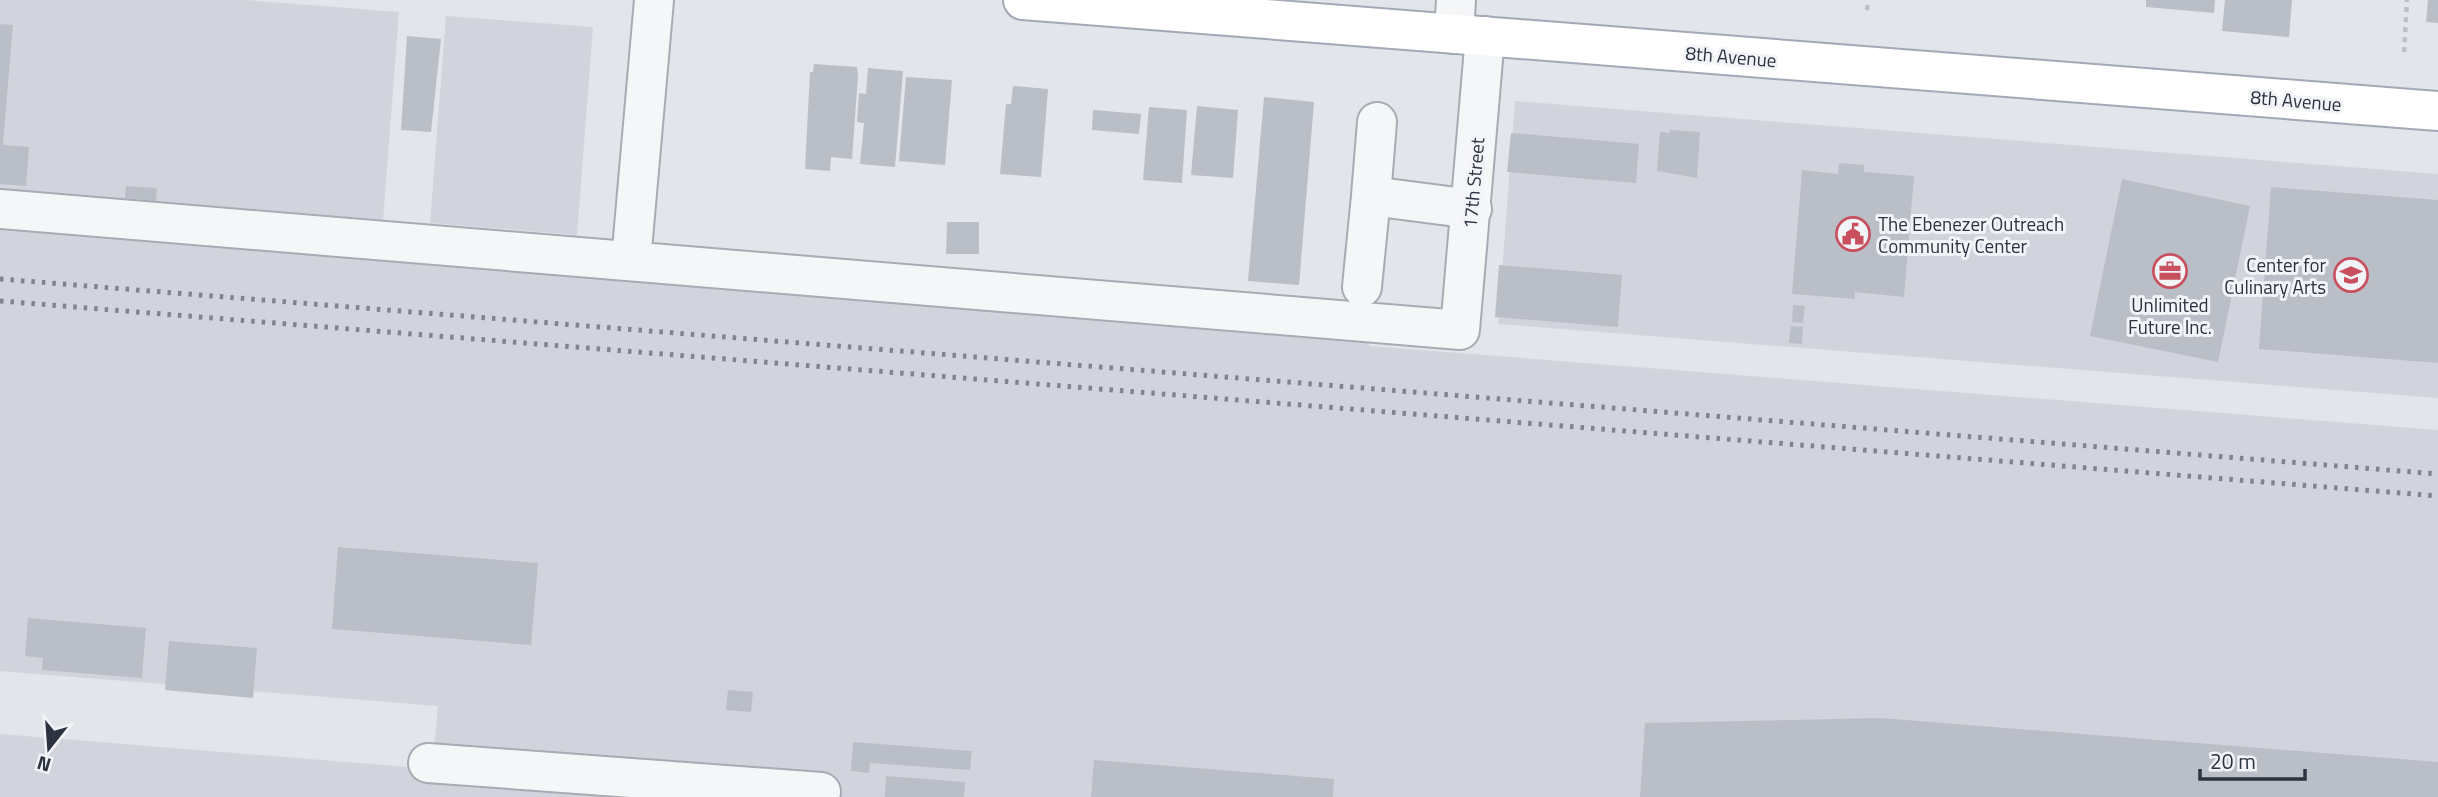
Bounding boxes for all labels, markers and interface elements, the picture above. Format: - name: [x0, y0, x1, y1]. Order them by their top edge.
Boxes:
- street label: 8th Avenue: [1684, 38, 1778, 74]
- street label: 8th Avenue: [2249, 82, 2343, 118]
- street label: 17th Street: [1455, 136, 1491, 230]
- place label: The Ebenezer Outreach Community Center: [1878, 209, 2064, 260]
- public building icon: The Ebenezer Outreach Community Center: [1834, 215, 1872, 253]
- place label: Center for Culinary Arts: [2224, 250, 2326, 301]
- office icon: Unlimited Future Inc.: [2151, 252, 2189, 290]
- school or university icon: Center for Culinary Arts: [2332, 256, 2370, 294]
- place label: Unlimited Future Inc.: [2128, 290, 2212, 341]
- north arrow: [14, 713, 84, 783]
- scale bar: [2200, 738, 2305, 782]
- text: 20 m: [2210, 745, 2256, 777]
- text: N: [33, 749, 54, 781]

